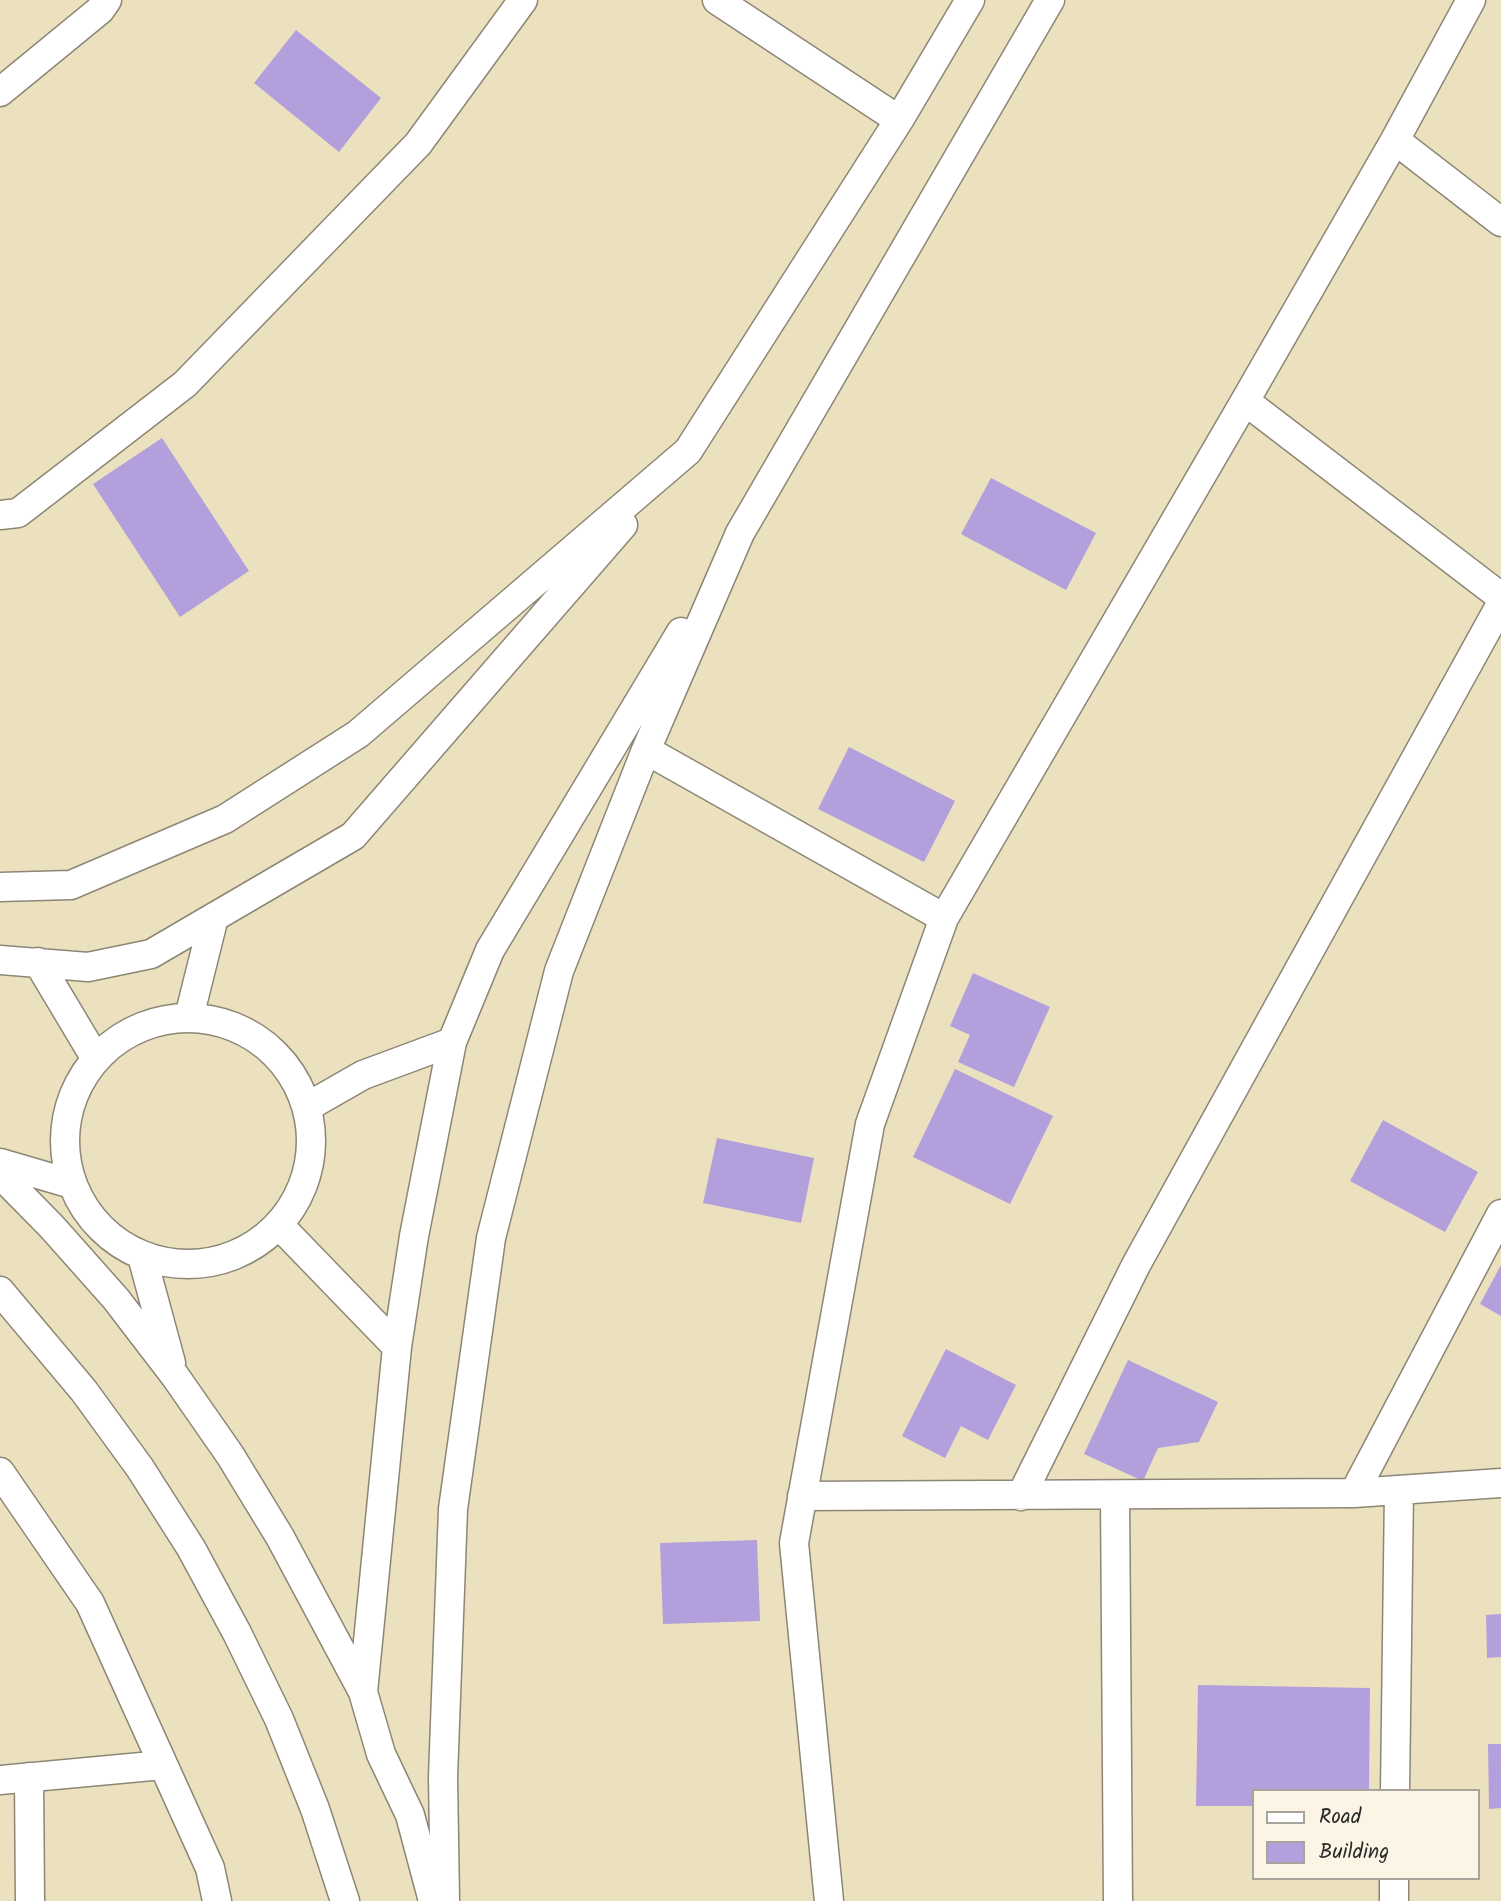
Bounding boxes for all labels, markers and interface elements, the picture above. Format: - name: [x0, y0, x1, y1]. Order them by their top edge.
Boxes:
- legend: [1252, 1789, 1480, 1880]
- text: Road: [1319, 1801, 1361, 1834]
- text: Building: [1319, 1836, 1389, 1869]

